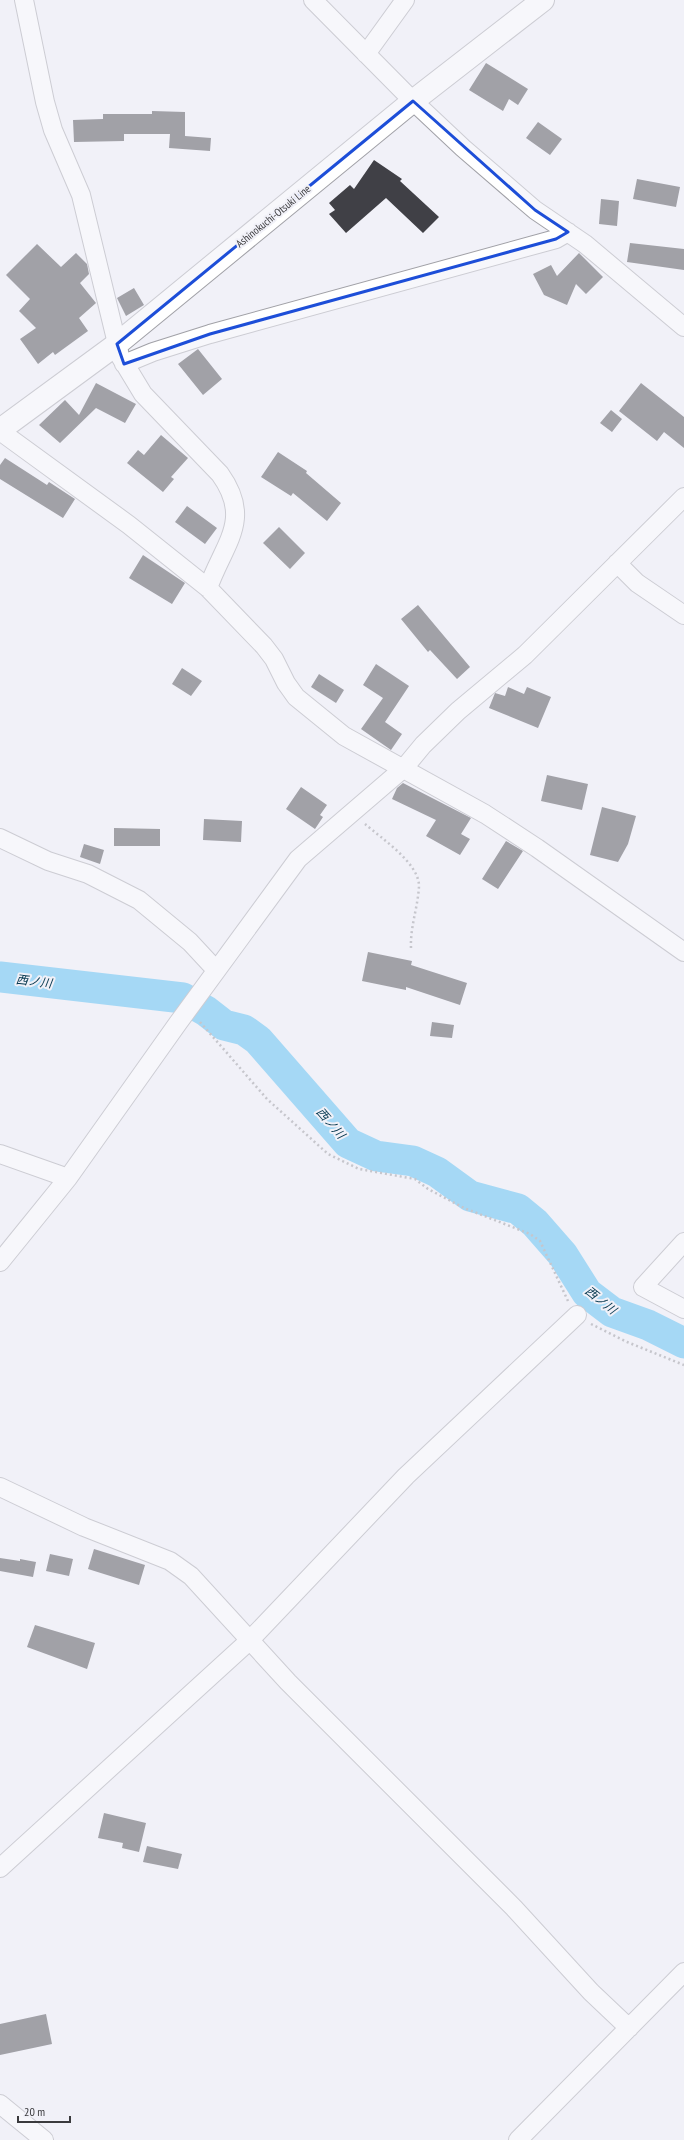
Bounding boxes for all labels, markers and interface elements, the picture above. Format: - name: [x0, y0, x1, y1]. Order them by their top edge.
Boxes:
- street label: Ashinokuchi-Otsuki Line: [233, 181, 314, 250]
- water label: 西ノ川: [15, 971, 55, 991]
- water label: 西ノ川: [314, 1104, 350, 1143]
- water label: 西ノ川: [582, 1283, 621, 1318]
- scale bar: [18, 2098, 70, 2124]
- text: 20 m: [24, 2104, 45, 2119]

